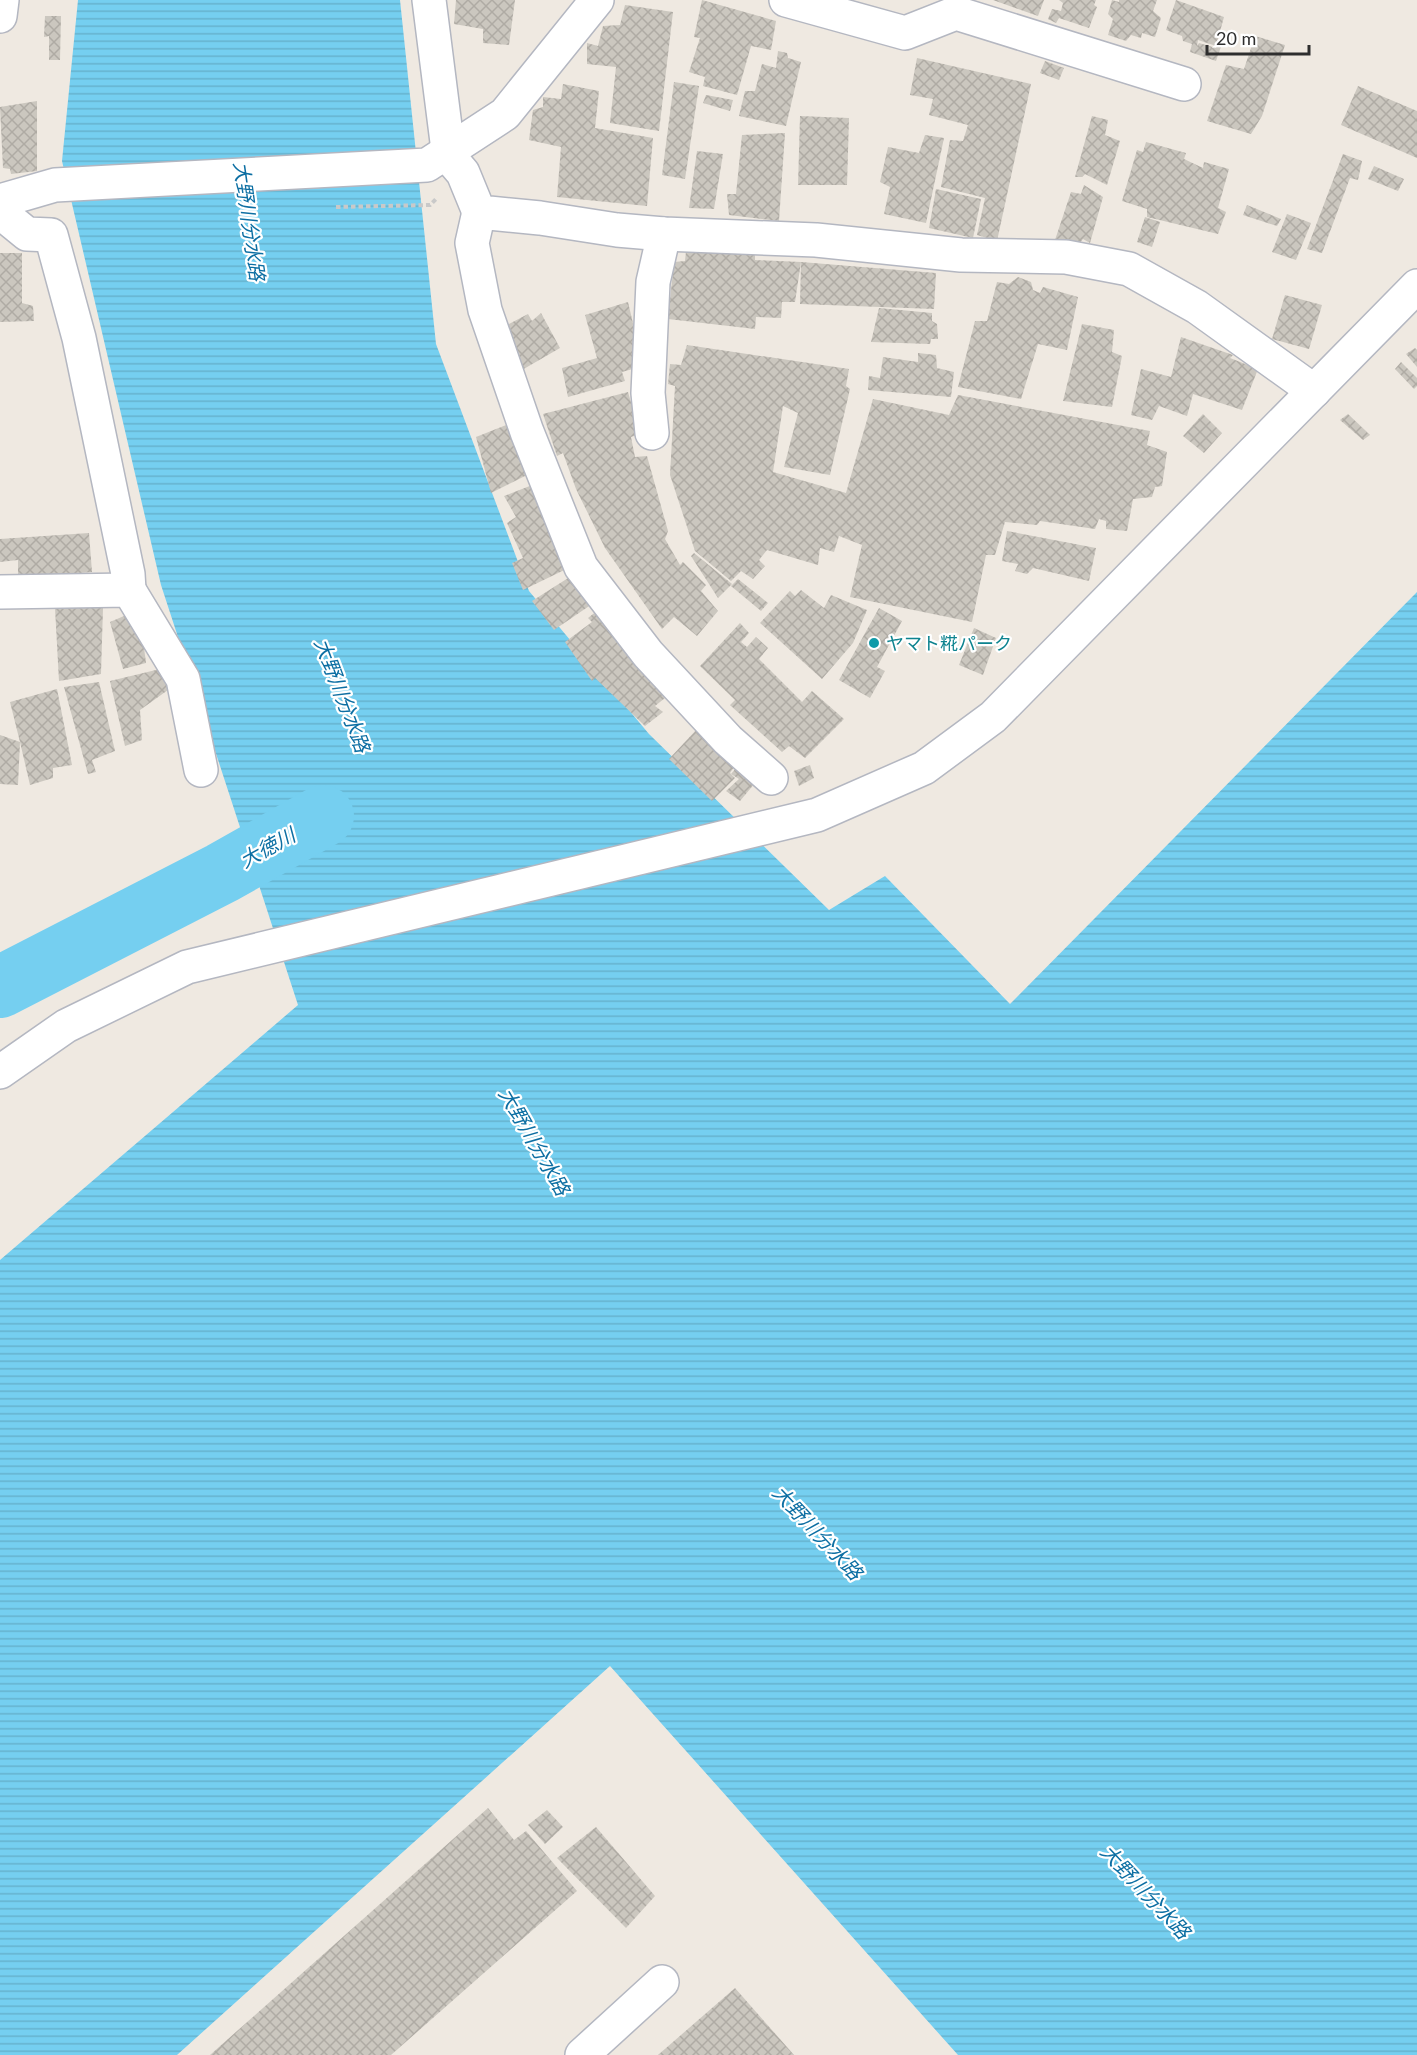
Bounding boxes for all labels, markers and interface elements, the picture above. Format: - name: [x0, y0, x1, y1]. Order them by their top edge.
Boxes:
- scale bar: [1207, 18, 1309, 56]
- text: 20 m: [1216, 27, 1256, 49]
- water label: 大野川分水路: [230, 160, 271, 284]
- place label: ヤマト糀パーク: [886, 632, 1012, 654]
- water label: 大野川分水路: [310, 635, 376, 757]
- marker: ヤマト糀パーク: [867, 636, 881, 650]
- water label: 大徳川: [235, 821, 301, 872]
- water label: 大野川分水路: [495, 1083, 576, 1201]
- water label: 大野川分水路: [768, 1480, 869, 1586]
- water label: 大野川分水路: [1096, 1839, 1197, 1945]

